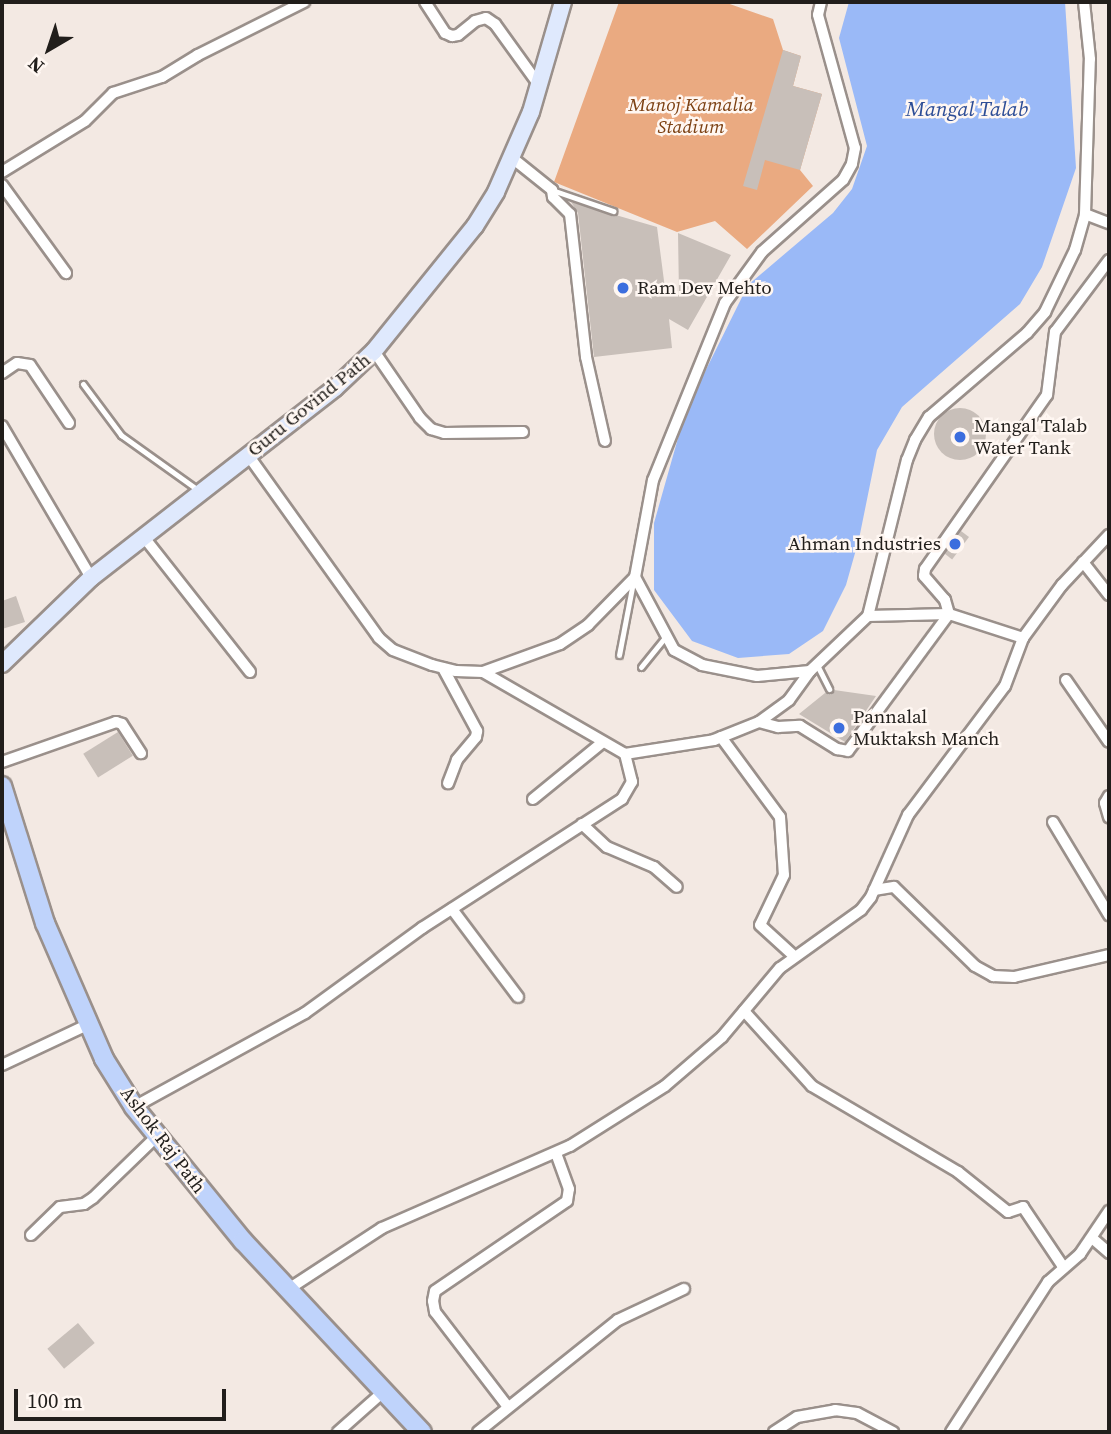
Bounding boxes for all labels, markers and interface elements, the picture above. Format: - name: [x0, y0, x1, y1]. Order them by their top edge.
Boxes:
- north arrow: [14, 14, 84, 84]
- text: N: [22, 51, 49, 80]
- park label: Manoj Kamalia Stadium: [628, 94, 754, 138]
- water label: Mangal Talab: [906, 96, 1028, 122]
- place label: Ram Dev Mehto: [637, 277, 772, 299]
- marker: Ram Dev Mehto: [615, 280, 631, 296]
- street label: Guru Govind Path: [243, 349, 375, 461]
- place label: Mangal Talab Water Tank: [974, 415, 1088, 459]
- marker: Mangal Talab Water Tank: [952, 429, 968, 445]
- place label: Ahman Industries: [788, 533, 941, 555]
- marker: Ahman Industries: [947, 536, 963, 552]
- place label: Pannalal Muktaksh Manch: [853, 706, 999, 750]
- marker: Pannalal Muktaksh Manch: [831, 720, 847, 736]
- street label: Ashok Raj Path: [116, 1082, 210, 1198]
- scale bar: [18, 1374, 229, 1418]
- text: 100 m: [27, 1386, 82, 1415]

